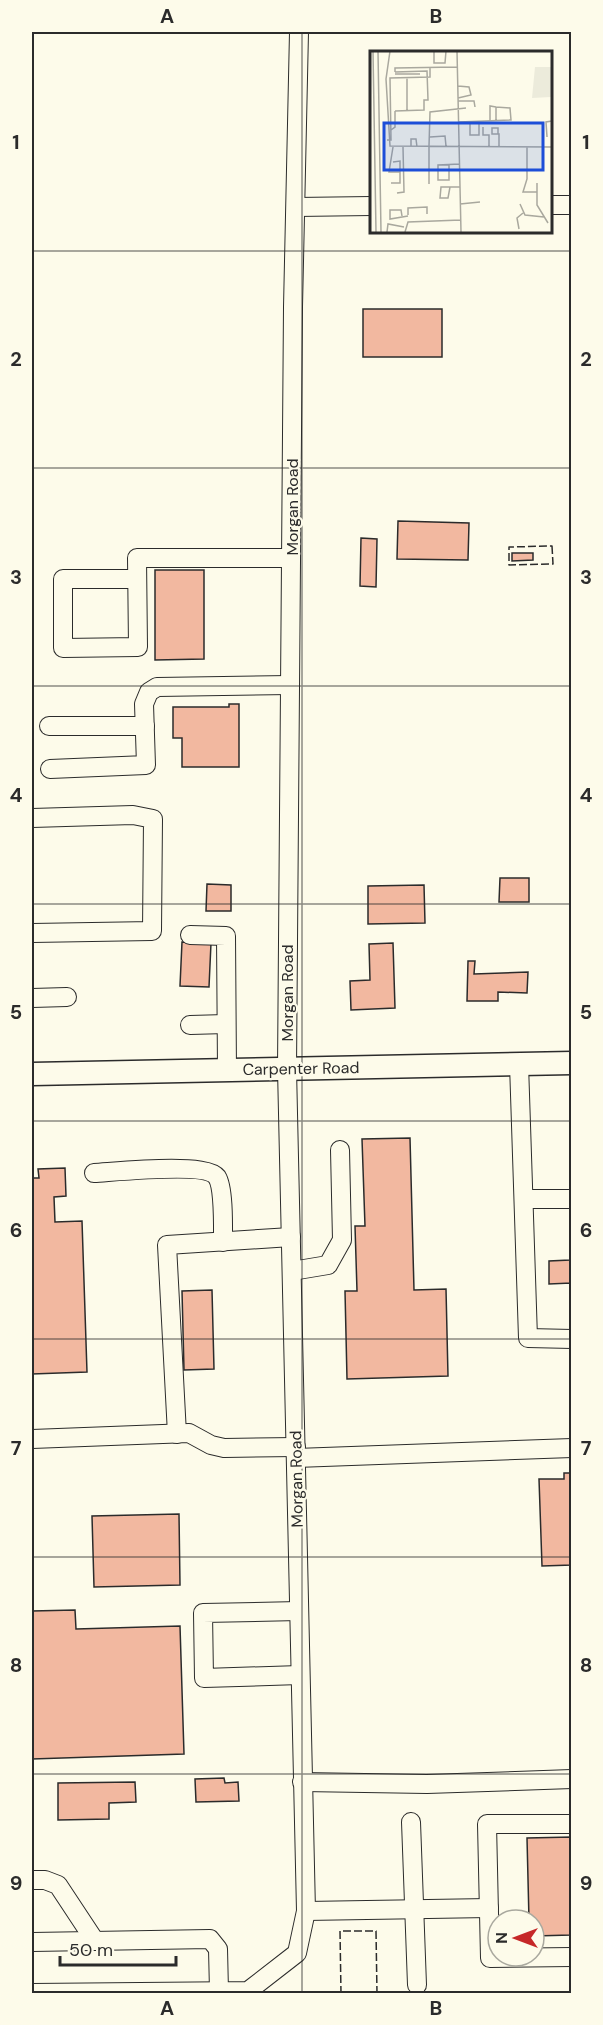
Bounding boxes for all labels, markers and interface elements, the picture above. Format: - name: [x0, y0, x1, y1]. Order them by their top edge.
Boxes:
- text: A: [160, 3, 174, 29]
- text: B: [430, 3, 442, 29]
- inset map: [370, 51, 552, 232]
- text: 1: [12, 129, 20, 155]
- text: 1: [582, 129, 590, 155]
- text: 2: [10, 346, 22, 372]
- text: 2: [580, 346, 592, 372]
- street label: Morgan Road: [282, 459, 303, 556]
- text: 3: [10, 564, 22, 590]
- text: 3: [580, 564, 592, 590]
- text: 4: [10, 782, 23, 808]
- text: 4: [580, 782, 593, 808]
- street label: Morgan Road: [277, 945, 298, 1042]
- text: 5: [10, 999, 22, 1025]
- text: 5: [580, 999, 592, 1025]
- street label: Carpenter Road: [242, 1057, 360, 1080]
- text: 6: [10, 1217, 22, 1243]
- text: 6: [580, 1217, 592, 1243]
- street label: Morgan Road: [285, 1430, 308, 1528]
- text: 7: [11, 1435, 22, 1461]
- text: 7: [581, 1435, 592, 1461]
- text: 8: [10, 1652, 22, 1678]
- text: 8: [580, 1652, 592, 1678]
- text: 9: [10, 1870, 22, 1896]
- text: 9: [580, 1870, 592, 1896]
- north arrow: [486, 1908, 546, 1968]
- scale bar: [60, 1929, 176, 1967]
- text: N: [491, 1932, 512, 1944]
- text: 50 m: [69, 1938, 113, 1962]
- text: A: [160, 1995, 174, 2021]
- text: B: [430, 1995, 442, 2021]

